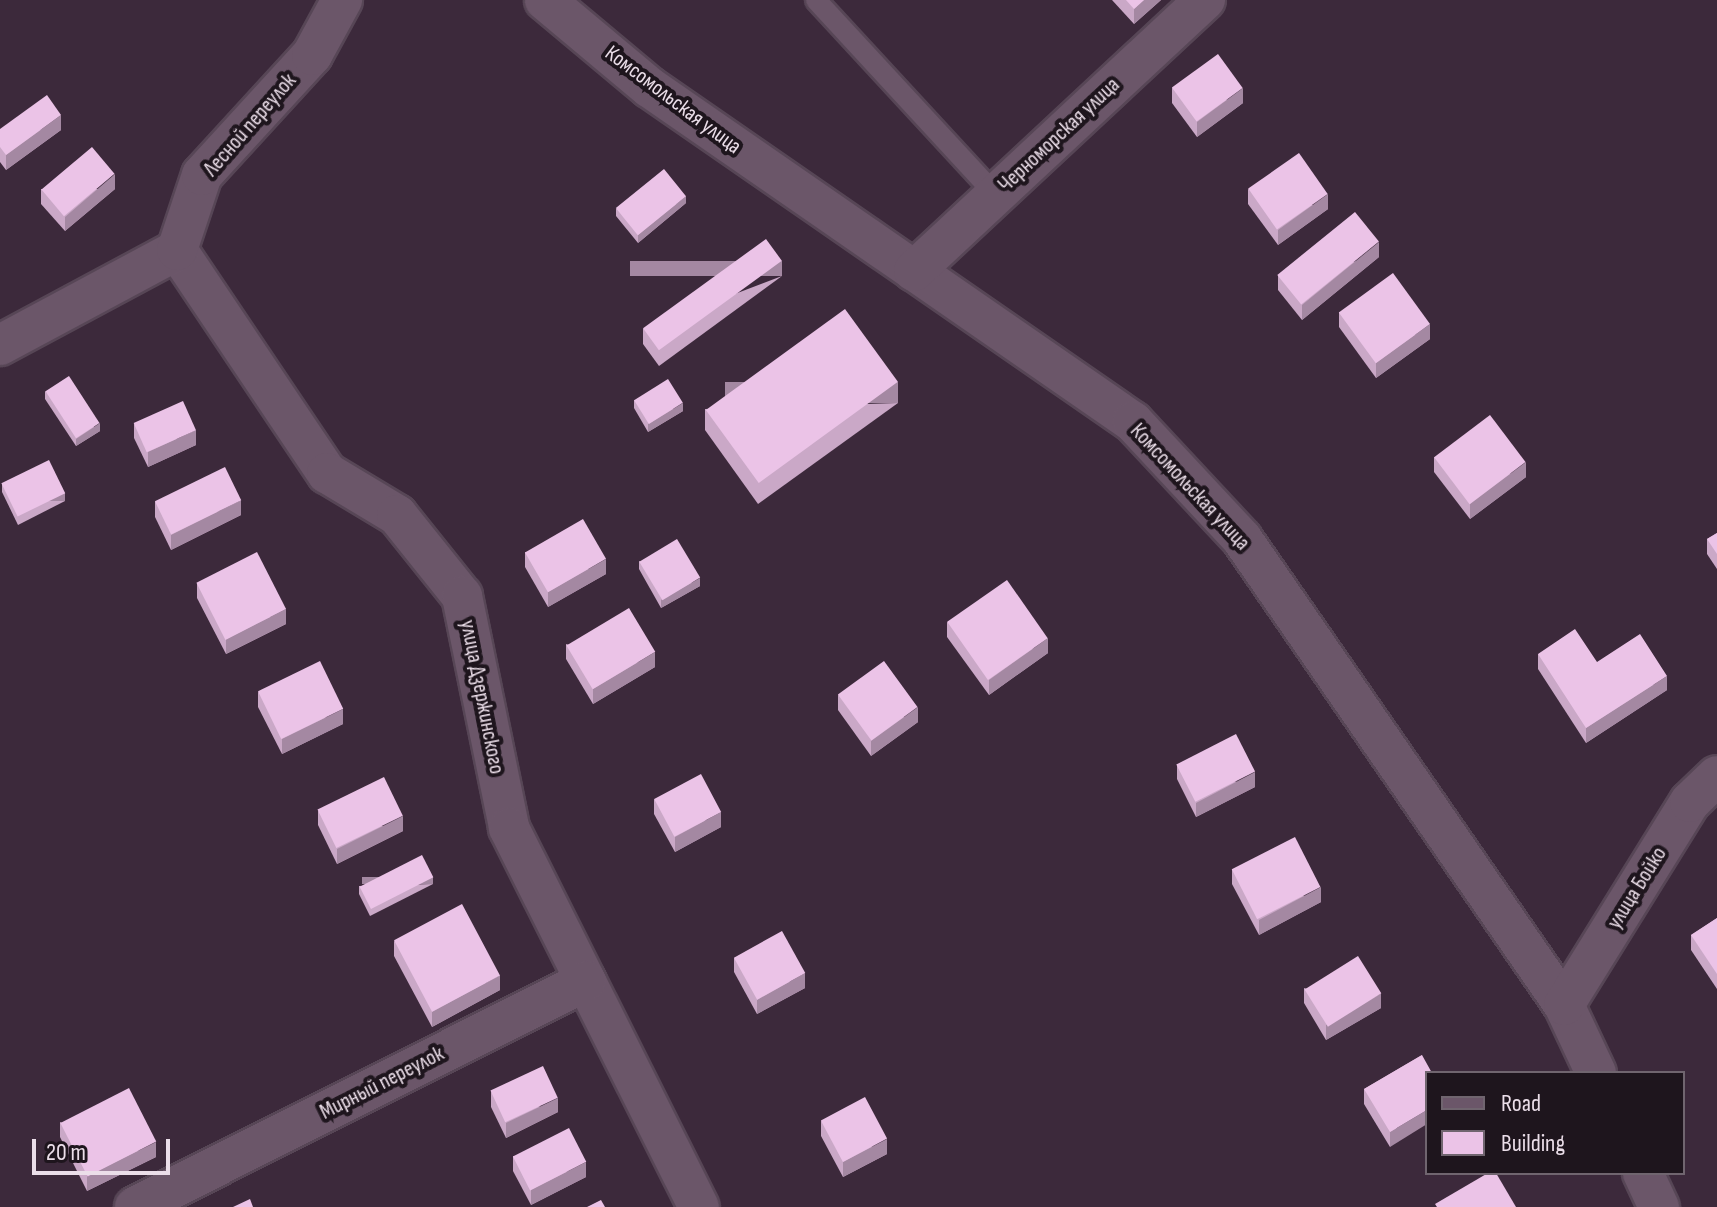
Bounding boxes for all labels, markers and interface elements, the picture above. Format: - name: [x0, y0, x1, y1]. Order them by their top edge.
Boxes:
- street label: Комсомольская улица: [600, 40, 746, 160]
- street label: Лесной переулок: [198, 68, 302, 182]
- street label: Черноморская улица: [993, 72, 1125, 198]
- street label: Комсомольская улица: [1124, 418, 1256, 556]
- street label: улица Дзержинского: [454, 618, 510, 776]
- street label: улица Бойко: [1602, 842, 1672, 934]
- street label: Мирный переулок: [316, 1040, 448, 1126]
- legend: [1425, 1071, 1685, 1175]
- text: Road: [1501, 1089, 1541, 1118]
- scale bar: [36, 1123, 174, 1173]
- text: Building: [1501, 1129, 1565, 1158]
- text: 20 m: [46, 1138, 86, 1167]

